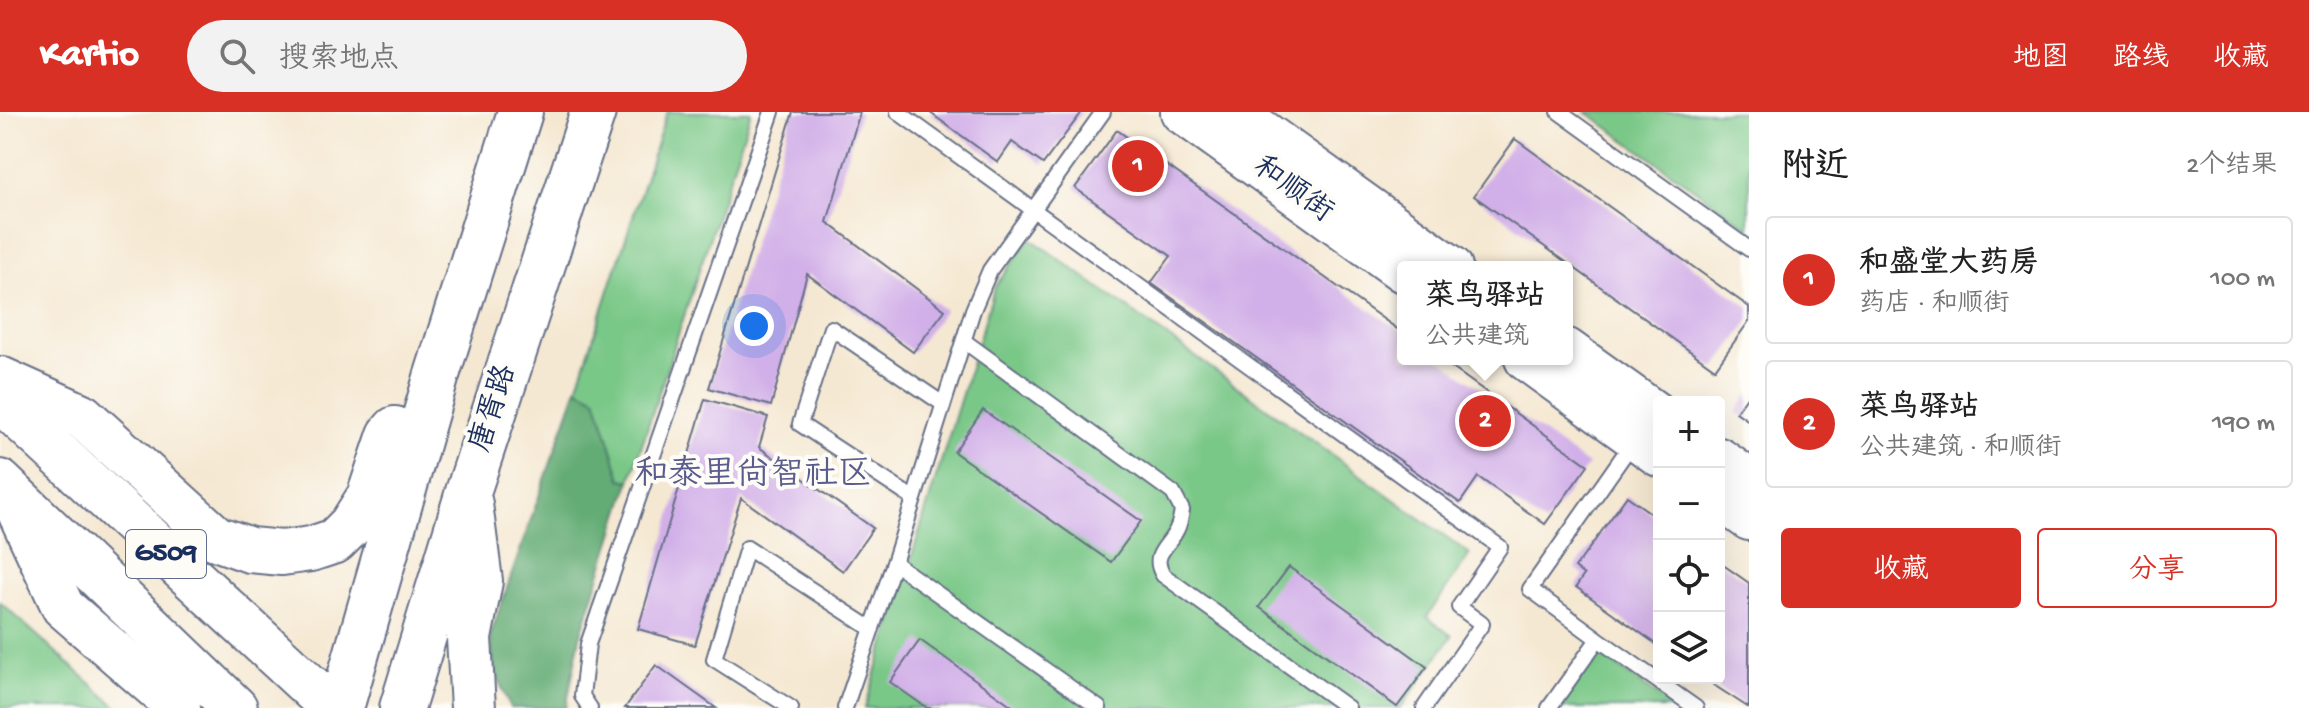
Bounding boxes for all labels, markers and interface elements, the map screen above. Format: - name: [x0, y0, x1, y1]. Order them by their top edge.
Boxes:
- search box: [187, 20, 747, 92]
- text: Kartio: [40, 34, 139, 78]
- icon: search: [215, 34, 259, 78]
- text: 搜索地点: [279, 43, 399, 78]
- text: 地图: [2013, 43, 2069, 76]
- text: 路线: [2113, 43, 2169, 76]
- text: 收藏: [2213, 43, 2269, 76]
- pin: 1: [1112, 136, 1164, 196]
- street label: 和顺街: [1245, 149, 1340, 232]
- text: 附近: [1781, 149, 1849, 189]
- text: 2个结果: [2186, 152, 2277, 183]
- text: 和盛堂大药房: [1859, 248, 2039, 283]
- popup: [1397, 261, 1573, 365]
- text: 1: [1804, 265, 1814, 296]
- text: 100 m: [2210, 265, 2275, 296]
- text: 菜鸟驿站: [1425, 281, 1545, 316]
- text: 药店 · 和顺街: [1859, 290, 2009, 321]
- your location: [734, 306, 774, 346]
- text: 公共建筑: [1425, 323, 1529, 354]
- street label: 唐胥路: [463, 360, 526, 457]
- pin: 2: [1459, 391, 1511, 451]
- text: 菜鸟驿站: [1859, 392, 1979, 427]
- map controls: [1653, 396, 1725, 684]
- button: +: [1653, 396, 1725, 468]
- text: 2: [1803, 409, 1815, 440]
- text: 190 m: [2212, 409, 2275, 440]
- text: 公共建筑 · 和顺街: [1859, 434, 2061, 465]
- district label: 和泰里尚智社区: [634, 454, 872, 497]
- button: −: [1653, 468, 1725, 540]
- button: 收藏: [1781, 528, 2021, 608]
- button: 分享: [2037, 528, 2277, 608]
- road number: G509: [126, 530, 206, 578]
- button: locate: [1653, 540, 1725, 612]
- button: layers: [1653, 612, 1725, 684]

